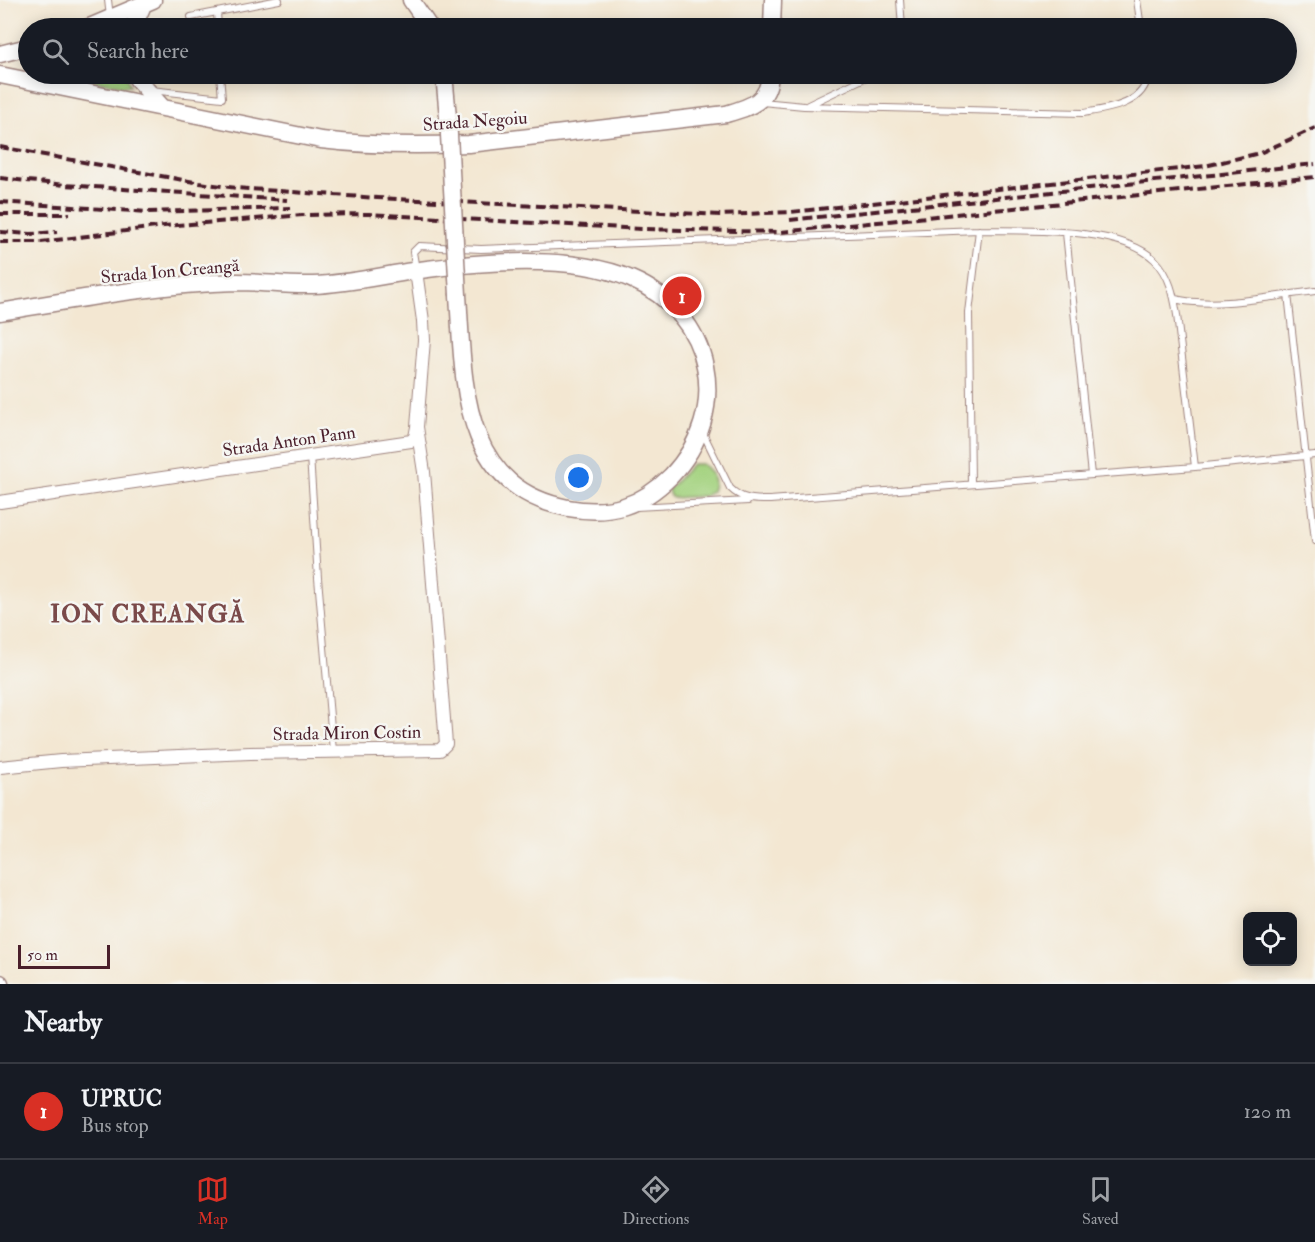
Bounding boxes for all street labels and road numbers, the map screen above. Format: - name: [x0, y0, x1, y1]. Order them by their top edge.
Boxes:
- street label: Strada Negoiu: [422, 106, 528, 137]
- street label: Strada Ion Creangă: [100, 254, 241, 289]
- street label: Strada Anton Pann: [221, 421, 357, 462]
- street label: Strada Miron Costin: [273, 721, 421, 746]

